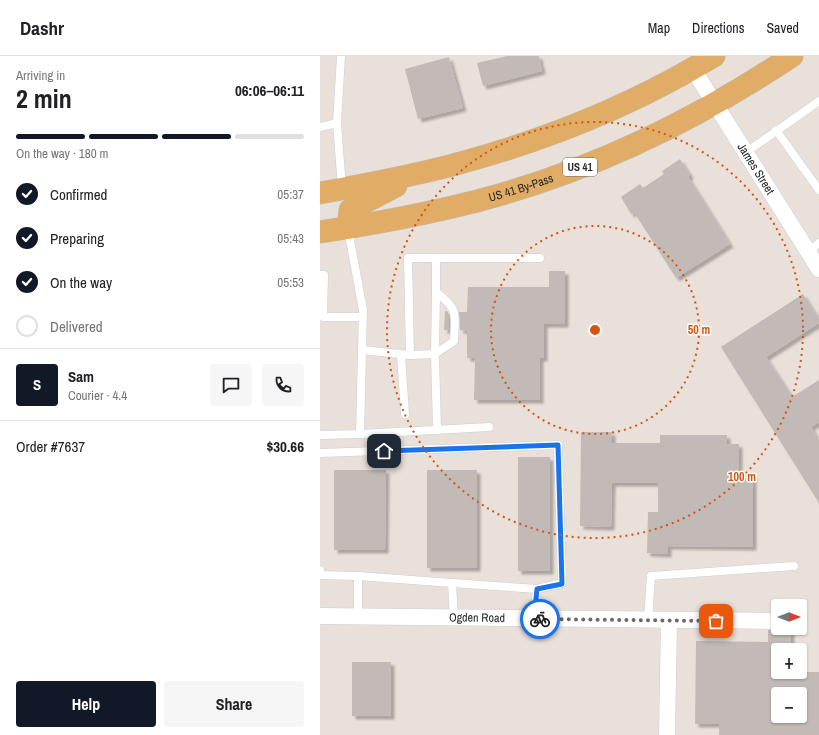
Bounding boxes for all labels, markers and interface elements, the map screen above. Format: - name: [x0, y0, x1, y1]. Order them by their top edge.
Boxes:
- text: Dashr: [20, 15, 64, 41]
- text: Map: [648, 19, 670, 37]
- text: Directions: [692, 19, 744, 37]
- text: Saved: [766, 19, 799, 37]
- text: Arriving in: [16, 67, 65, 84]
- text: 06:06–06:11: [235, 80, 304, 101]
- text: 2 min: [16, 81, 72, 116]
- street label: James Street: [734, 140, 778, 198]
- text: On the way · 180 m: [16, 145, 108, 162]
- road number: US 41: [563, 158, 597, 176]
- street label: US 41 By-Pass: [487, 170, 556, 205]
- icon: check: [16, 183, 38, 205]
- text: Confirmed: [50, 184, 107, 205]
- text: 05:37: [277, 186, 304, 203]
- icon: check: [16, 227, 38, 249]
- text: Preparing: [50, 228, 104, 249]
- text: 05:43: [277, 230, 304, 247]
- icon: check: [16, 271, 38, 293]
- text: On the way: [50, 272, 112, 293]
- text: 05:53: [277, 274, 304, 291]
- text: Delivered: [50, 316, 103, 337]
- text: 50 m: [688, 322, 710, 338]
- centre of rings: [588, 323, 602, 337]
- button: chat: [210, 364, 252, 406]
- button: phone: [262, 364, 304, 406]
- text: Sam: [68, 366, 94, 387]
- text: S: [33, 374, 41, 395]
- text: Courier · 4.4: [68, 387, 127, 404]
- pin: [367, 434, 401, 468]
- text: Order #7637: [16, 436, 85, 457]
- text: $30.66: [266, 436, 304, 457]
- icon: home: [373, 440, 395, 462]
- text: 100 m: [728, 469, 756, 485]
- courier: [520, 599, 560, 639]
- north arrow: [771, 599, 807, 635]
- map controls: [771, 599, 807, 723]
- pin: [699, 604, 733, 638]
- icon: bike: [529, 608, 551, 630]
- street label: Ogden Road: [449, 609, 505, 626]
- icon: bag: [705, 610, 727, 632]
- button: +: [771, 643, 807, 679]
- button: Help: [16, 681, 156, 727]
- button: Share: [164, 681, 304, 727]
- button: −: [771, 687, 807, 723]

